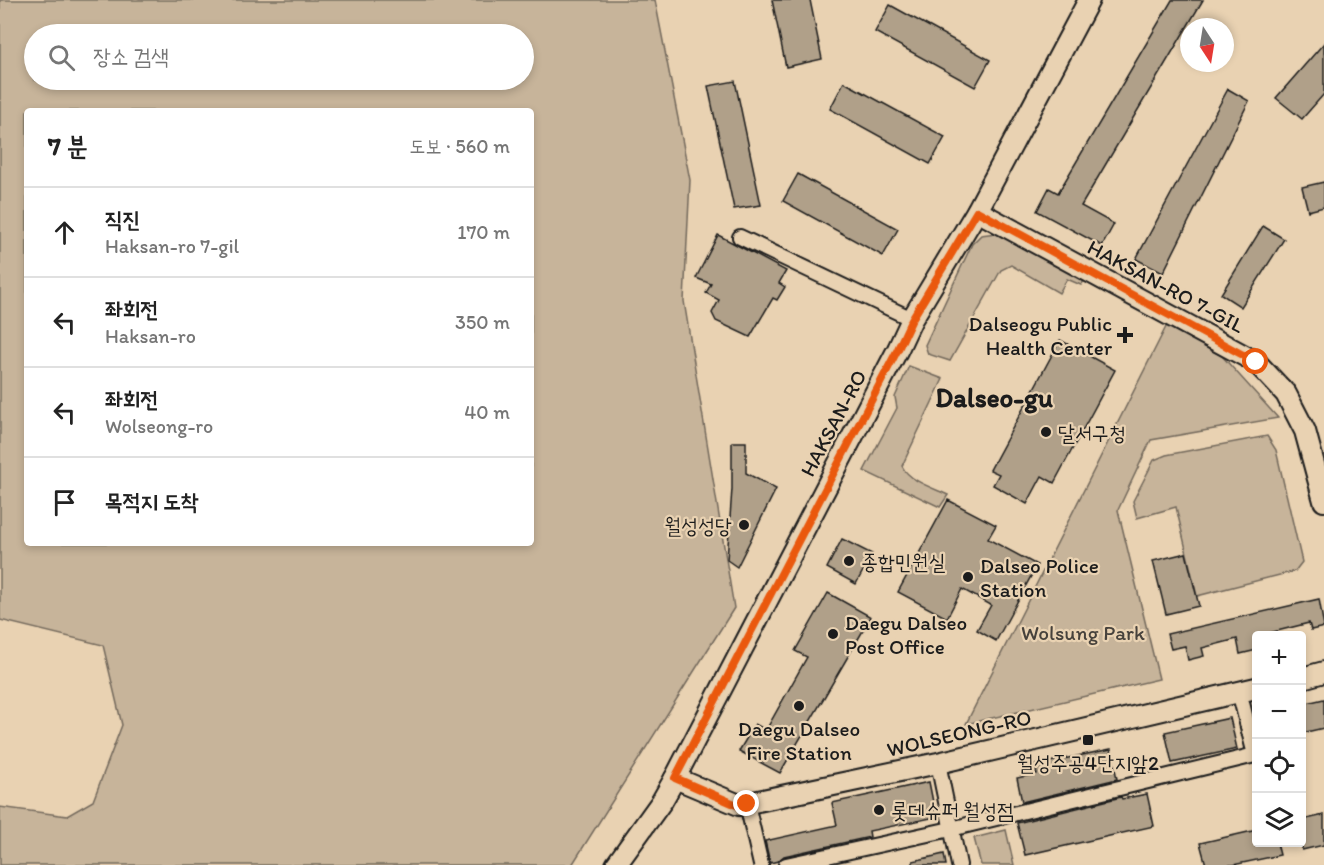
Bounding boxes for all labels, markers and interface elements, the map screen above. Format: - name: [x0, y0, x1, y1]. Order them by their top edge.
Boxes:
- north arrow: [1180, 18, 1234, 72]
- search box: [24, 24, 534, 90]
- icon: search: [45, 41, 78, 74]
- text: 장소 검색: [93, 43, 169, 70]
- text: 7 분: [48, 130, 88, 162]
- text: 도보 · 560 m: [409, 134, 510, 158]
- text: 직진: [105, 206, 140, 233]
- icon: ahead: [48, 216, 81, 249]
- text: 170 m: [457, 220, 510, 244]
- text: Haksan-ro 7-gil: [105, 234, 239, 258]
- street label: HAKSAN-RO 7-GIL: [1083, 234, 1249, 338]
- text: 좌회전: [105, 296, 158, 323]
- icon: left: [48, 306, 81, 339]
- text: 350 m: [455, 310, 510, 334]
- place label: Dalseogu Public Health Center: [969, 311, 1113, 360]
- text: Haksan-ro: [105, 324, 196, 348]
- marker: Dalseogu Public Health Center: [1116, 326, 1134, 344]
- route start: [1242, 348, 1268, 374]
- street label: HAKSAN-RO: [794, 365, 872, 481]
- district label: Dalseo-gu: [935, 381, 1053, 414]
- text: 좌회전: [105, 386, 158, 413]
- icon: left: [48, 396, 81, 429]
- text: 40 m: [464, 400, 510, 424]
- text: Wolseong-ro: [105, 414, 213, 438]
- place label: 달서구청: [1058, 420, 1126, 445]
- marker: 달서구청: [1039, 425, 1053, 439]
- icon: arrive: [48, 486, 81, 519]
- text: 목적지 도착: [105, 488, 198, 515]
- place label: 월성성당: [664, 513, 732, 538]
- marker: 월성성당: [737, 518, 751, 532]
- place label: 종합민원실: [861, 549, 946, 574]
- place label: Dalseo Police Station: [980, 553, 1099, 602]
- marker: 종합민원실: [842, 554, 856, 568]
- marker: Dalseo Police Station: [961, 570, 975, 584]
- place label: Daegu Dalseo Post Office: [845, 610, 967, 659]
- park label: Wolsung Park: [1021, 620, 1145, 645]
- marker: Daegu Dalseo Post Office: [826, 627, 840, 641]
- map controls: [1252, 631, 1306, 847]
- button: +: [1252, 631, 1306, 685]
- button: −: [1252, 685, 1306, 739]
- marker: Daegu Dalseo Fire Station: [792, 699, 806, 713]
- street label: WOLSEONG-RO: [884, 704, 1034, 762]
- place label: Daegu Dalseo Fire Station: [738, 716, 860, 765]
- marker: 월성주공4단지앞2: [1081, 733, 1095, 747]
- button: locate: [1252, 739, 1306, 793]
- place label: 월성주공4단지앞2: [1017, 750, 1159, 775]
- route end: [733, 790, 759, 816]
- button: layers: [1252, 793, 1306, 847]
- place label: 롯데슈퍼 월성점: [891, 798, 1014, 823]
- marker: 롯데슈퍼 월성점: [872, 803, 886, 817]

